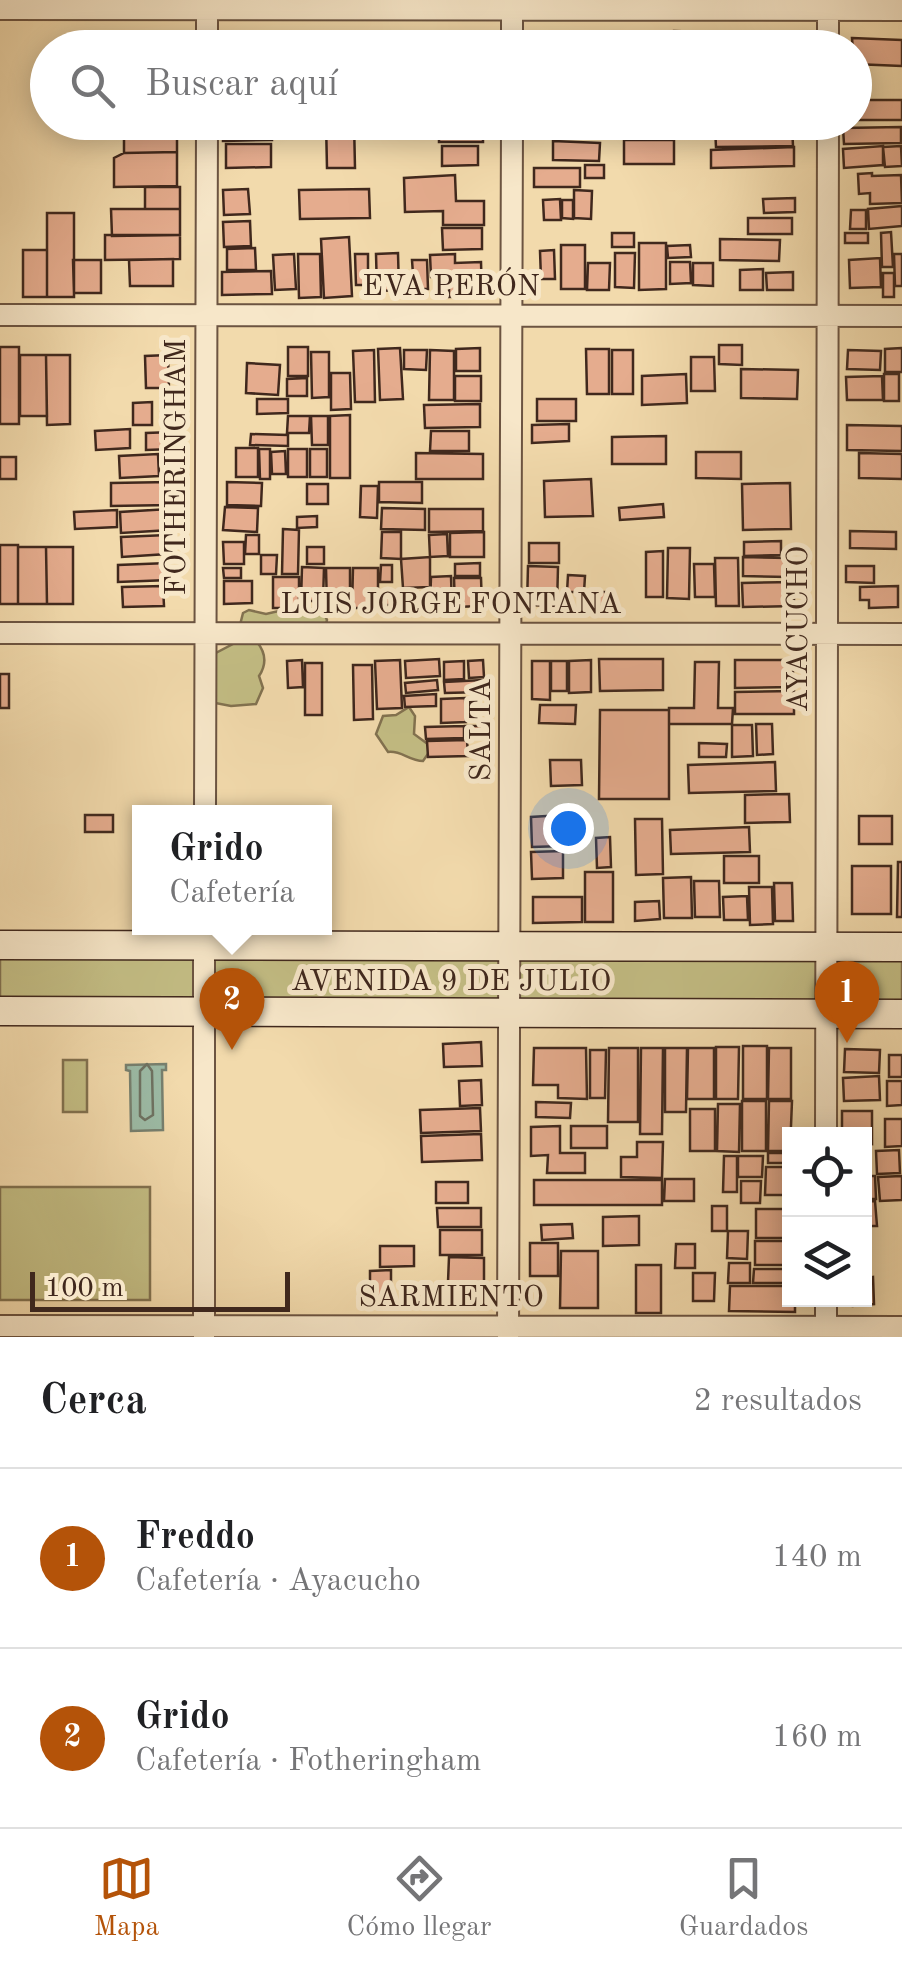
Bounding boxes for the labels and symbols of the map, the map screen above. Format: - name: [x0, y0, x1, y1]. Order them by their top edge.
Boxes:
- street label: EVA PERÓN: [362, 267, 540, 302]
- street label: FOTHERINGHAM: [162, 339, 192, 595]
- street label: AYACUCHO: [784, 546, 814, 712]
- street label: LUIS JORGE FONTANA: [280, 590, 622, 620]
- street label: SALTA: [467, 679, 497, 781]
- your location: [543, 803, 594, 854]
- pin: 1: [814, 960, 880, 1043]
- street label: AVENIDA 9 DE JULIO: [291, 967, 611, 997]
- pin: 2: [200, 968, 264, 1050]
- scale bar: [30, 1267, 290, 1312]
- street label: SARMIENTO: [358, 1283, 544, 1313]

